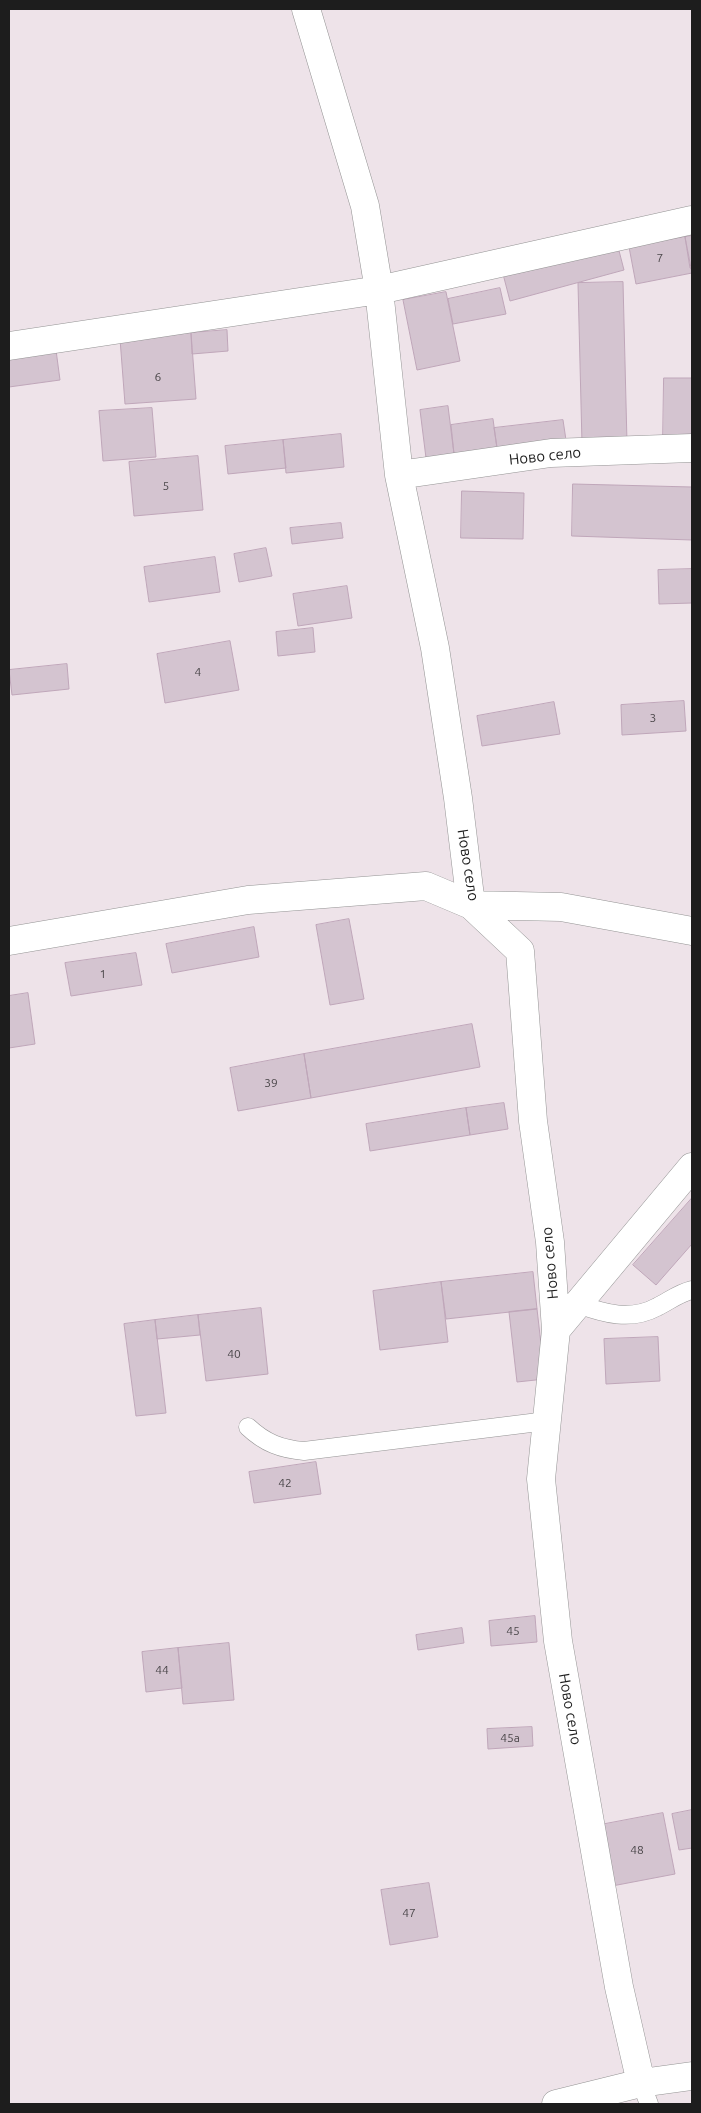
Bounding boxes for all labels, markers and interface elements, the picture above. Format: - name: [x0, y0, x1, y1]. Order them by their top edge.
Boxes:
- house number: 7: [657, 251, 663, 265]
- house number: 6: [155, 370, 161, 384]
- street label: Ново село: [508, 443, 582, 469]
- house number: 5: [163, 479, 169, 493]
- house number: 4: [195, 665, 201, 679]
- house number: 3: [650, 711, 656, 725]
- street label: Ново село: [453, 828, 483, 902]
- house number: 1: [100, 967, 106, 981]
- house number: 39: [264, 1076, 278, 1090]
- street label: Ново село: [538, 1226, 562, 1300]
- house number: 40: [227, 1347, 241, 1361]
- house number: 42: [278, 1476, 292, 1490]
- house number: 45: [506, 1624, 520, 1638]
- house number: 44: [155, 1663, 169, 1677]
- street label: Ново село: [555, 1672, 585, 1746]
- house number: 45a: [500, 1731, 520, 1745]
- house number: 48: [630, 1843, 644, 1857]
- house number: 47: [402, 1906, 416, 1920]

